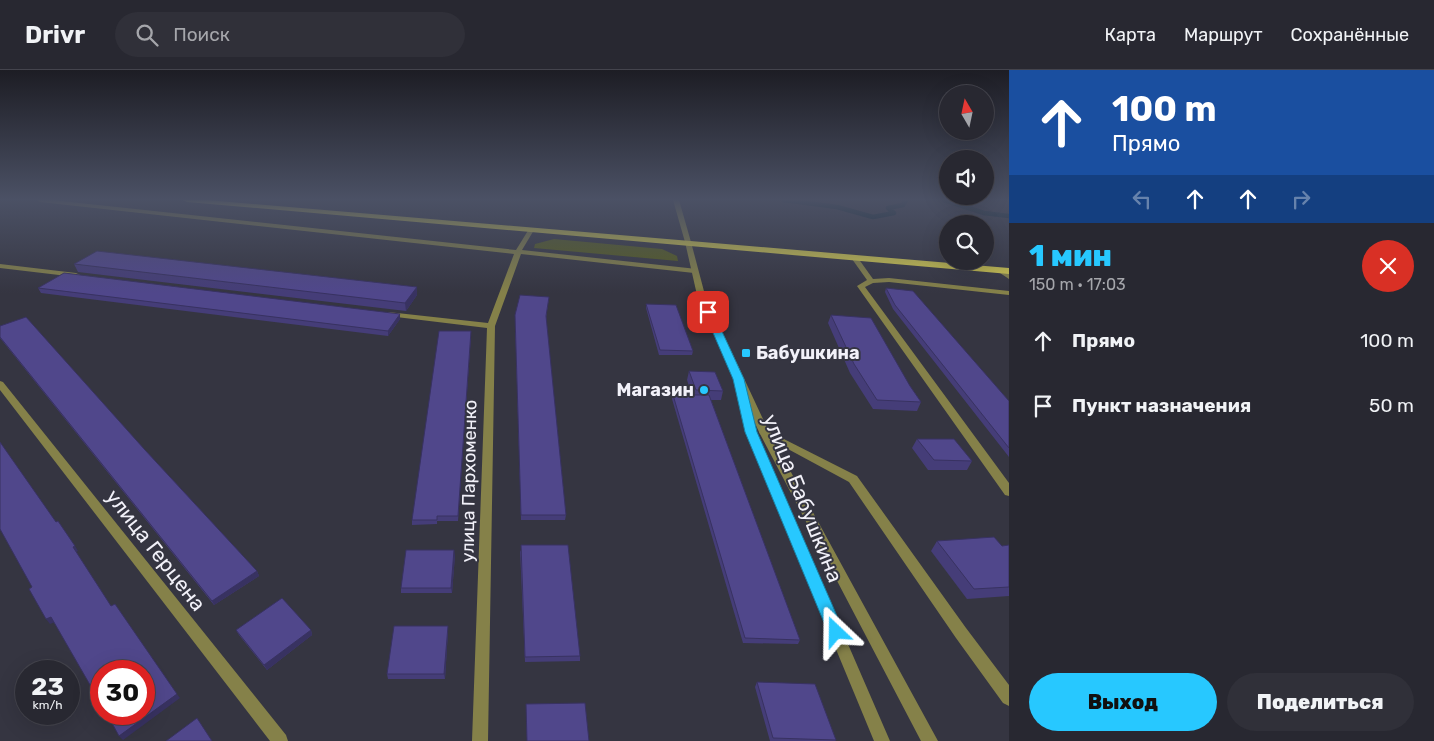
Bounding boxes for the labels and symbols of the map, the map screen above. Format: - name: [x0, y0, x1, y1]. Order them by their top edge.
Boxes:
- north arrow: [939, 85, 994, 140]
- pin: [687, 291, 729, 333]
- place label: Бабушкина: [756, 342, 860, 364]
- marker: Бабушкина: [740, 347, 752, 359]
- place label: Магазин: [617, 379, 694, 401]
- marker: Магазин: [698, 384, 710, 396]
- street label: улица Пархоменко: [457, 400, 481, 562]
- street label: улица Бабушкина: [758, 410, 848, 586]
- street label: улица Герцена: [101, 484, 211, 616]
- position arrow: [809, 605, 861, 657]
- speed limit sign: 30: [90, 660, 155, 725]

